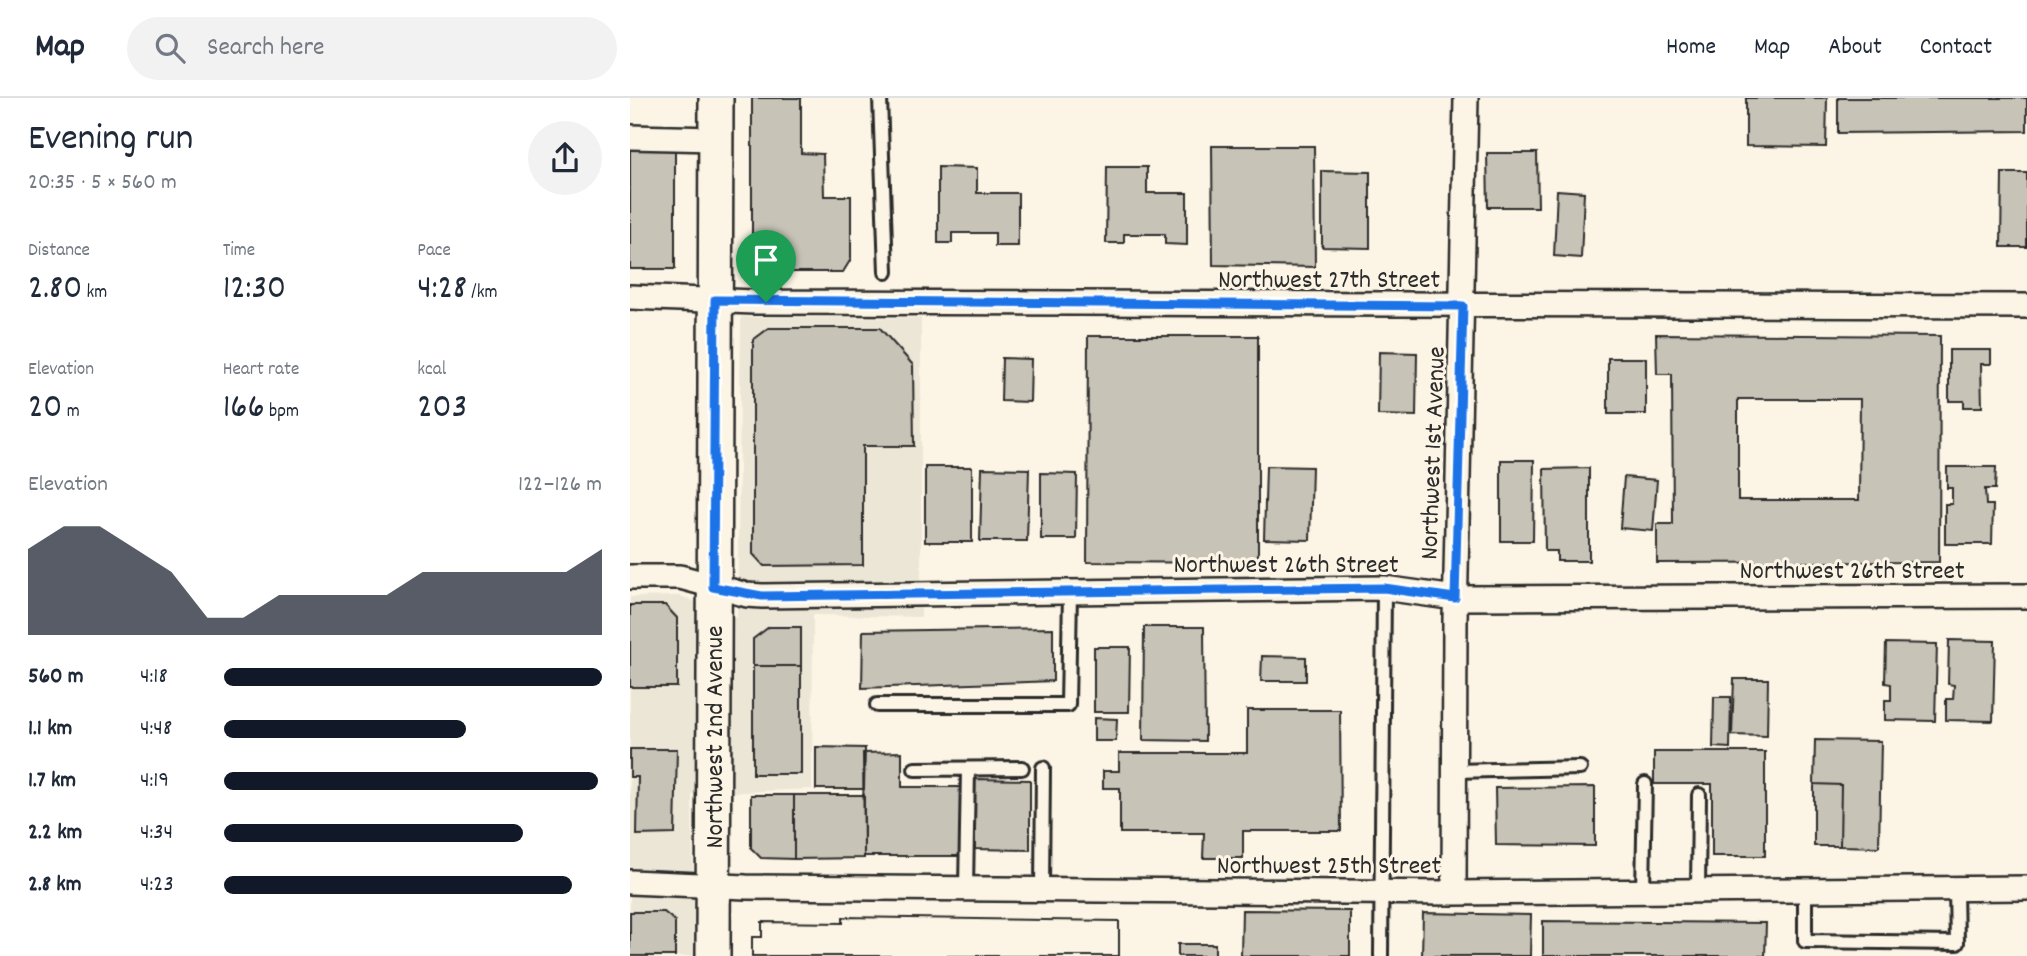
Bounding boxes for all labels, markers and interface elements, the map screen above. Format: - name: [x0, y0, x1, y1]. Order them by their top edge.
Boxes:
- search box: [127, 17, 617, 80]
- text: Map: [35, 25, 85, 72]
- icon: search: [151, 29, 189, 67]
- text: Search here: [207, 30, 325, 67]
- text: Home: [1666, 31, 1716, 65]
- text: Map: [1754, 31, 1790, 65]
- text: About: [1828, 31, 1882, 65]
- text: Contact: [1920, 31, 1992, 65]
- text: Evening run: [28, 113, 193, 168]
- button: share: [528, 121, 602, 195]
- text: 20:35 · 5 × 560 m: [28, 167, 177, 200]
- pin: [736, 230, 796, 302]
- text: Distance: [28, 238, 90, 265]
- text: Time: [223, 238, 255, 265]
- text: Pace: [417, 238, 451, 265]
- icon: arrive: [747, 241, 785, 279]
- street label: Northwest 27th Street: [1218, 263, 1441, 300]
- text: 2.80: [28, 265, 82, 315]
- text: 12:30: [223, 265, 286, 315]
- text: 4:28: [417, 265, 467, 315]
- text: km: [82, 280, 107, 307]
- text: /km: [467, 280, 498, 307]
- street label: Northwest 1st Avenue: [1412, 346, 1457, 560]
- text: Elevation: [28, 357, 94, 384]
- text: Heart rate: [223, 357, 299, 384]
- text: kcal: [417, 357, 446, 384]
- text: 20: [28, 384, 62, 434]
- text: 166: [223, 384, 265, 434]
- text: 203: [417, 384, 467, 434]
- text: m: [62, 399, 80, 426]
- text: bpm: [265, 399, 299, 426]
- text: Elevation: [28, 469, 108, 502]
- text: 122–126 m: [518, 469, 602, 502]
- street label: Northwest 26th Street: [1174, 548, 1399, 585]
- street label: Northwest 26th Street: [1740, 554, 1965, 591]
- street label: Northwest 2nd Avenue: [698, 626, 735, 848]
- text: 560 m: [28, 661, 84, 694]
- text: 4:18: [140, 661, 168, 694]
- text: 1.1 km: [28, 713, 72, 746]
- text: 4:48: [140, 713, 172, 746]
- text: 1.7 km: [28, 765, 76, 798]
- text: 4:19: [140, 765, 169, 798]
- text: 2.2 km: [28, 817, 82, 850]
- text: 4:34: [140, 817, 173, 850]
- street label: Northwest 25th Street: [1217, 849, 1442, 886]
- text: 2.8 km: [28, 869, 82, 902]
- text: 4:23: [140, 869, 174, 902]

